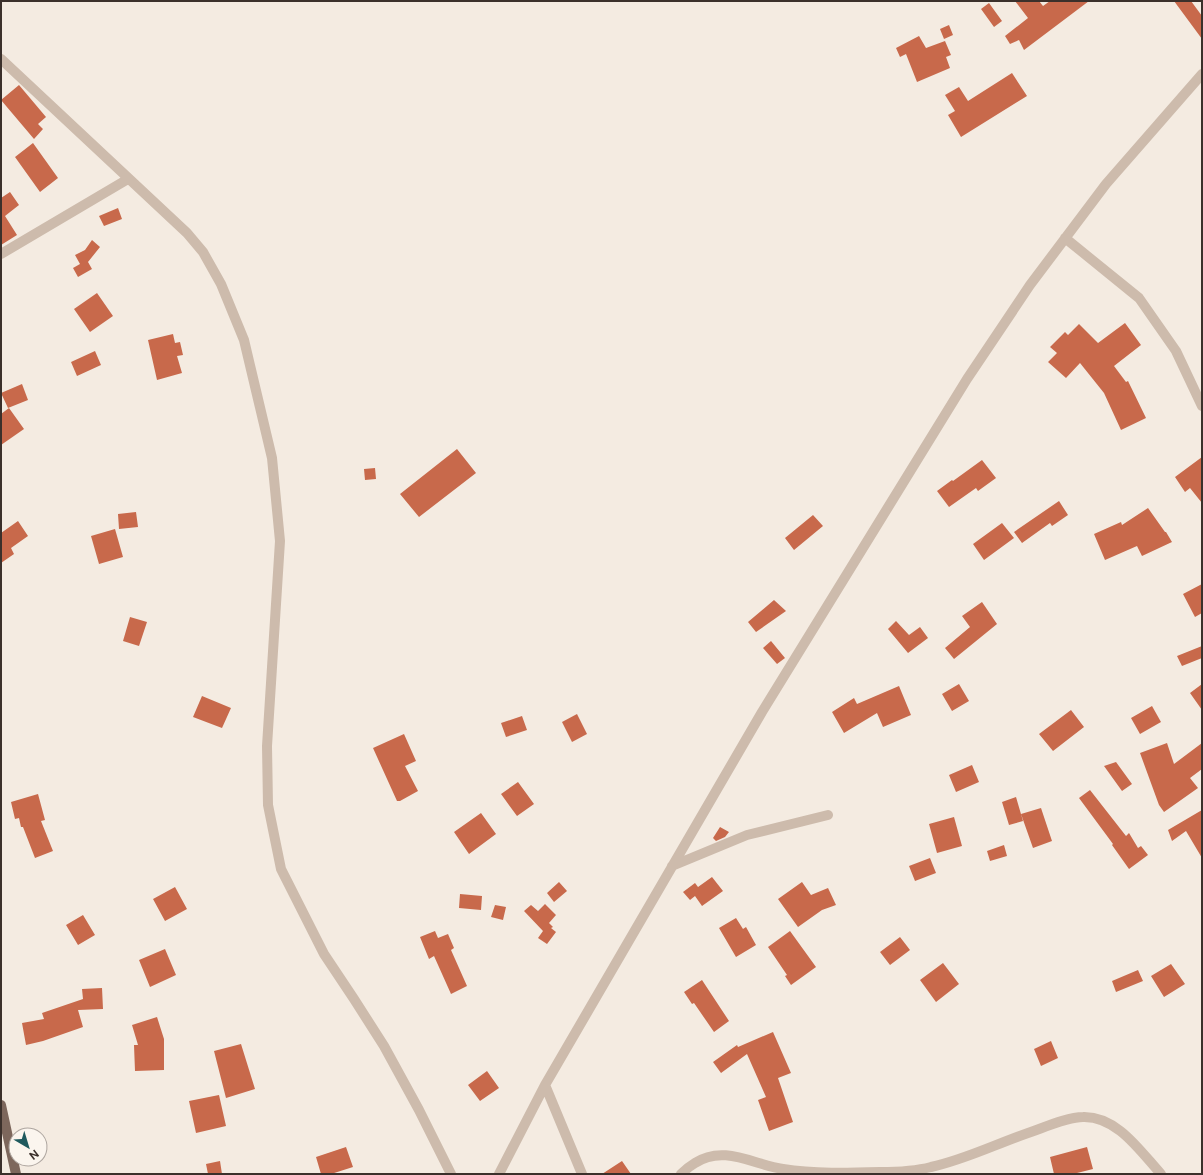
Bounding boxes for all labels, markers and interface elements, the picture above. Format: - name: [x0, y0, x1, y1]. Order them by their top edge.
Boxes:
- north arrow: [8, 1127, 48, 1167]
- text: N: [27, 1148, 41, 1162]

